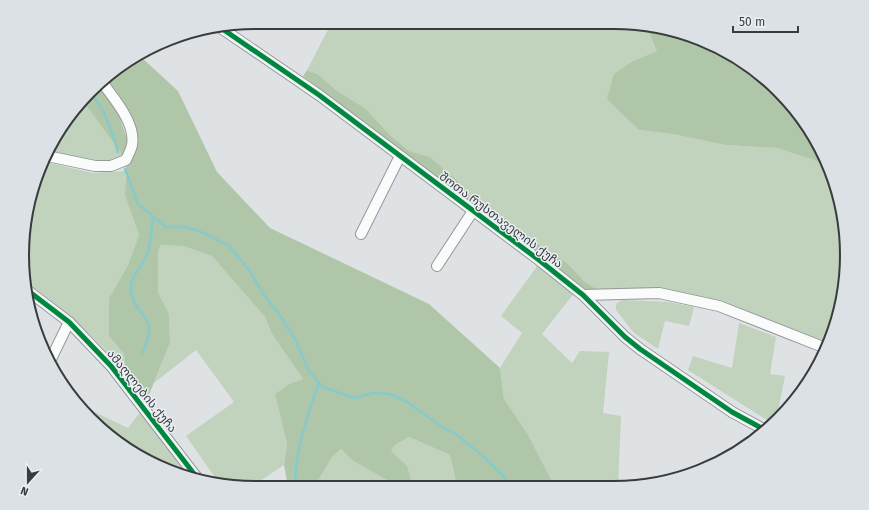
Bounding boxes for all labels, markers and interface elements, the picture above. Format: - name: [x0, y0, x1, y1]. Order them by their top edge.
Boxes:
- scale bar: [733, 8, 798, 34]
- text: 50 m: [739, 15, 765, 29]
- street label: შოთა რუსთაველის ქუჩა: [436, 169, 565, 272]
- street label: ამაღლების ქუჩა: [103, 347, 180, 436]
- north arrow: [8, 462, 48, 502]
- text: N: [19, 483, 30, 498]

